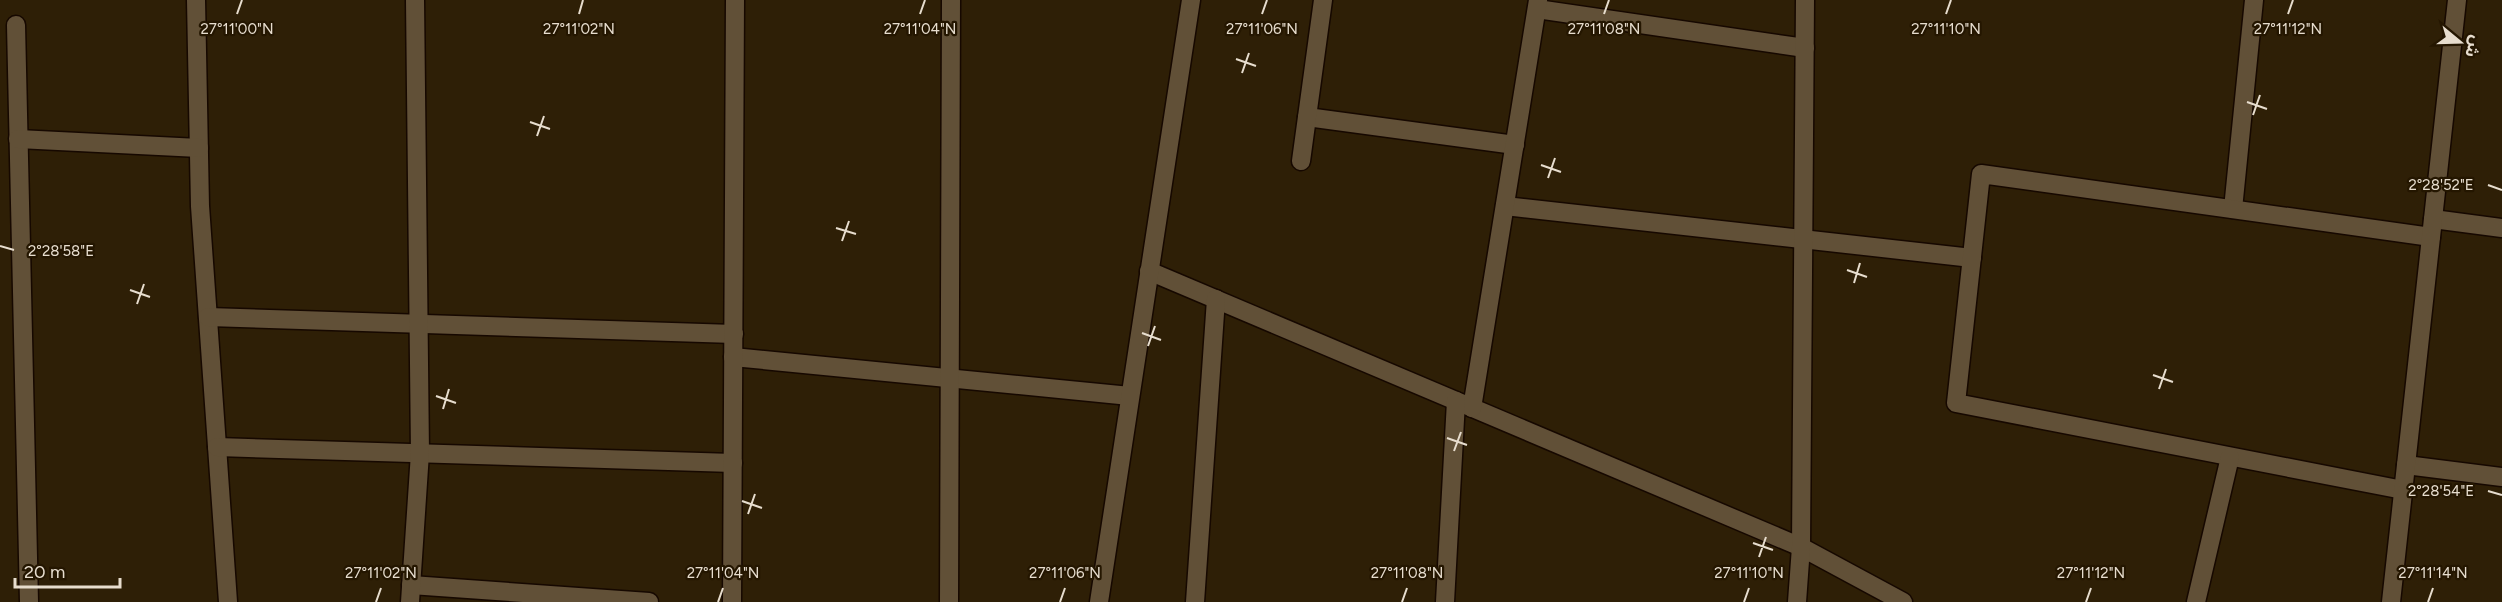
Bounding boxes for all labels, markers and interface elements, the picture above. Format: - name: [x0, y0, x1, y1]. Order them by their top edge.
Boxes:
- north arrow: [2430, 12, 2490, 72]
- text: 27°11'00"N: [200, 20, 274, 38]
- text: 27°11'02"N: [543, 20, 615, 38]
- text: 27°11'04"N: [884, 20, 956, 38]
- text: 27°11'06"N: [1226, 20, 1298, 38]
- text: 27°11'08"N: [1568, 20, 1640, 38]
- text: 27°11'10"N: [1911, 20, 1981, 38]
- text: 27°11'12"N: [2254, 20, 2322, 38]
- text: ش: [2461, 33, 2486, 60]
- text: 2°28'52"E: [2408, 176, 2474, 194]
- text: 2°28'58"E: [28, 242, 94, 260]
- text: 2°28'54"E: [2408, 482, 2474, 500]
- scale bar: [15, 551, 120, 589]
- text: 20 m: [24, 561, 65, 583]
- text: 27°11'02"N: [345, 564, 417, 582]
- text: 27°11'04"N: [687, 564, 759, 582]
- text: 27°11'06"N: [1029, 564, 1101, 582]
- text: 27°11'08"N: [1371, 564, 1443, 582]
- text: 27°11'10"N: [1714, 564, 1784, 582]
- text: 27°11'12"N: [2057, 564, 2125, 582]
- text: 27°11'14"N: [2398, 564, 2468, 582]

